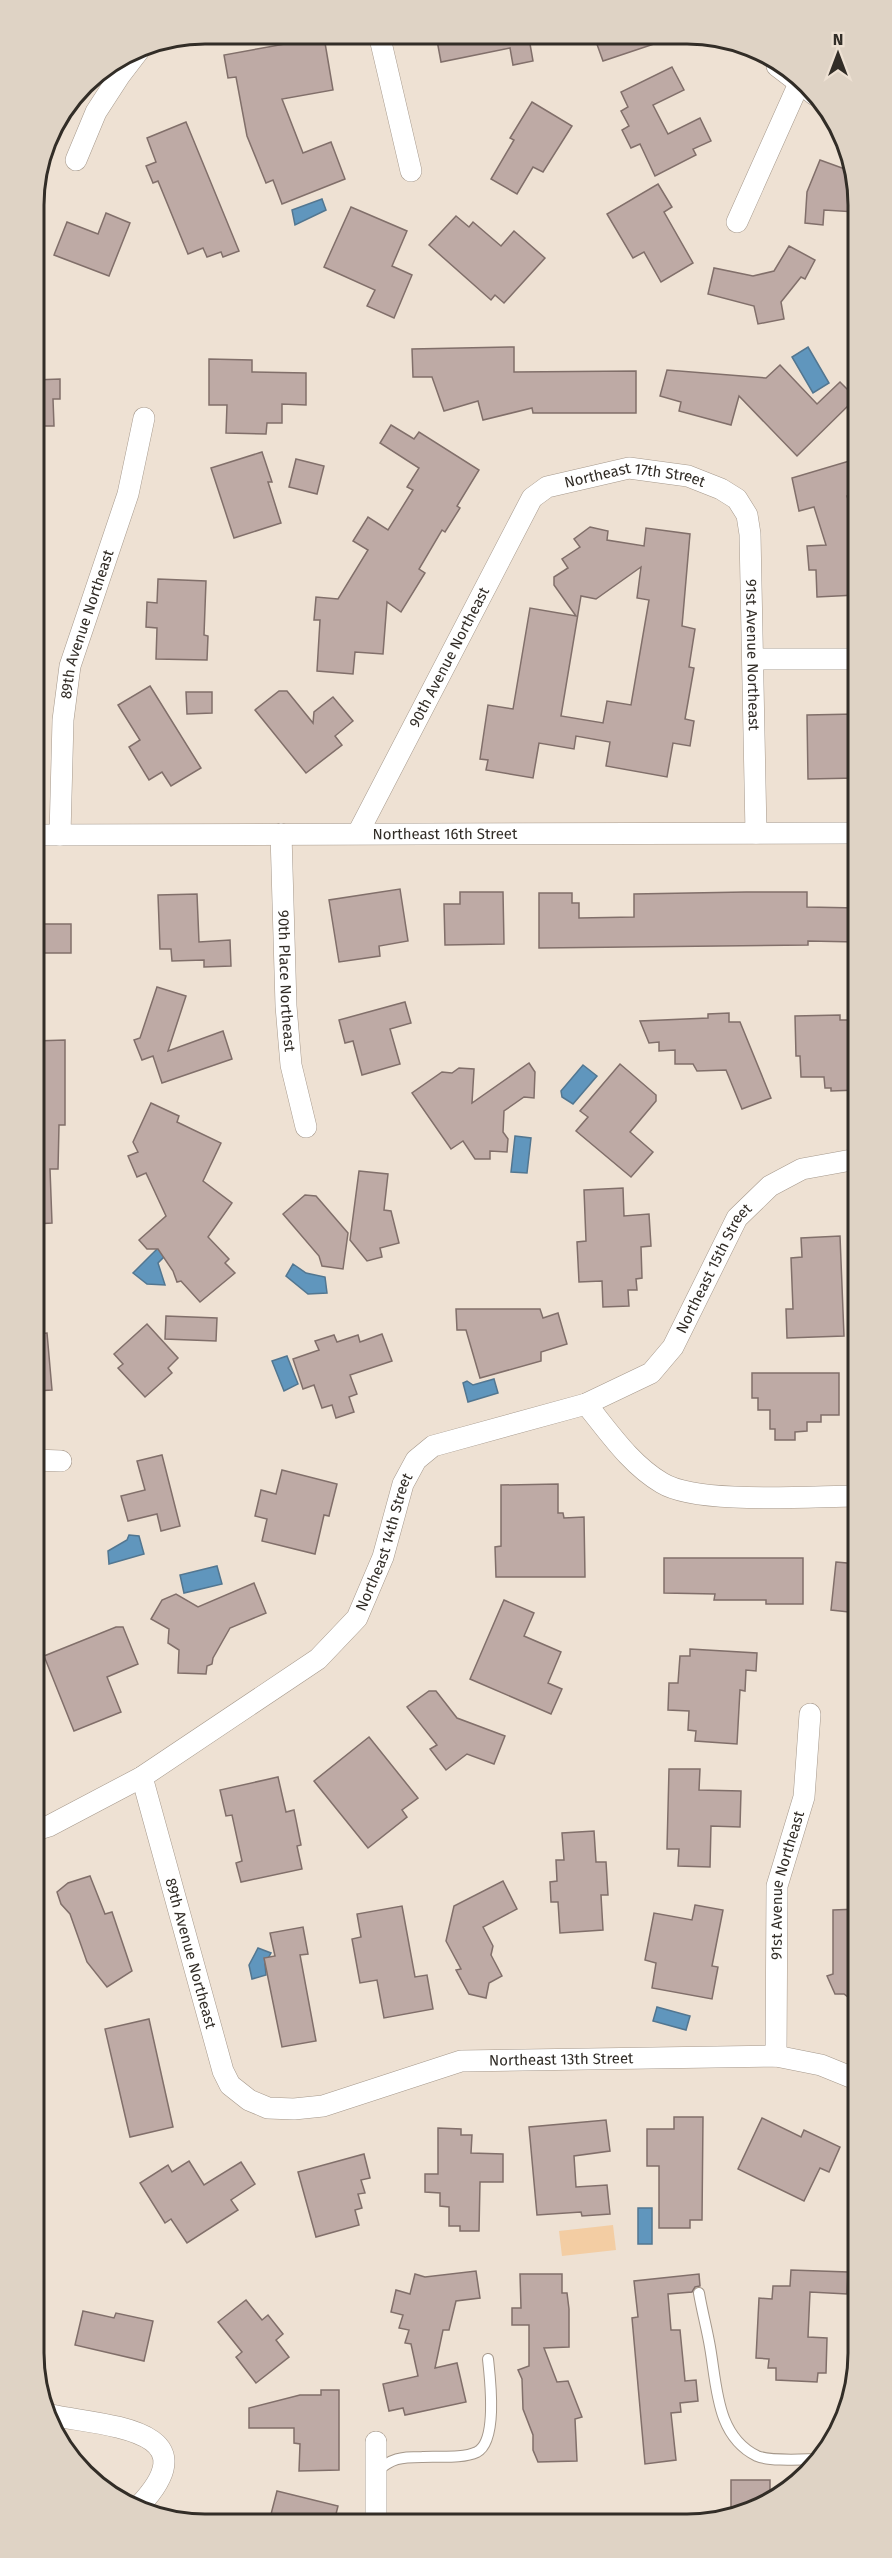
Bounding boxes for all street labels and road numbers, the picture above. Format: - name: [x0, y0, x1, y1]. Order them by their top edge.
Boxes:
- street label: Northeast 17th Street: [563, 459, 709, 492]
- street label: 89th Avenue Northeast: [57, 547, 118, 700]
- street label: 91st Avenue Northeast: [742, 579, 763, 731]
- street label: 90th Avenue Northeast: [405, 583, 493, 731]
- street label: Northeast 16th Street: [373, 825, 518, 843]
- street label: 90th Place Northeast: [274, 910, 299, 1053]
- street label: Northeast 15th Street: [672, 1199, 756, 1336]
- street label: Northeast 14th Street: [352, 1469, 417, 1614]
- street label: 91st Avenue Northeast: [768, 1808, 808, 1960]
- street label: 89th Avenue Northeast: [161, 1876, 220, 2031]
- street label: Northeast 13th Street: [489, 2049, 634, 2070]

